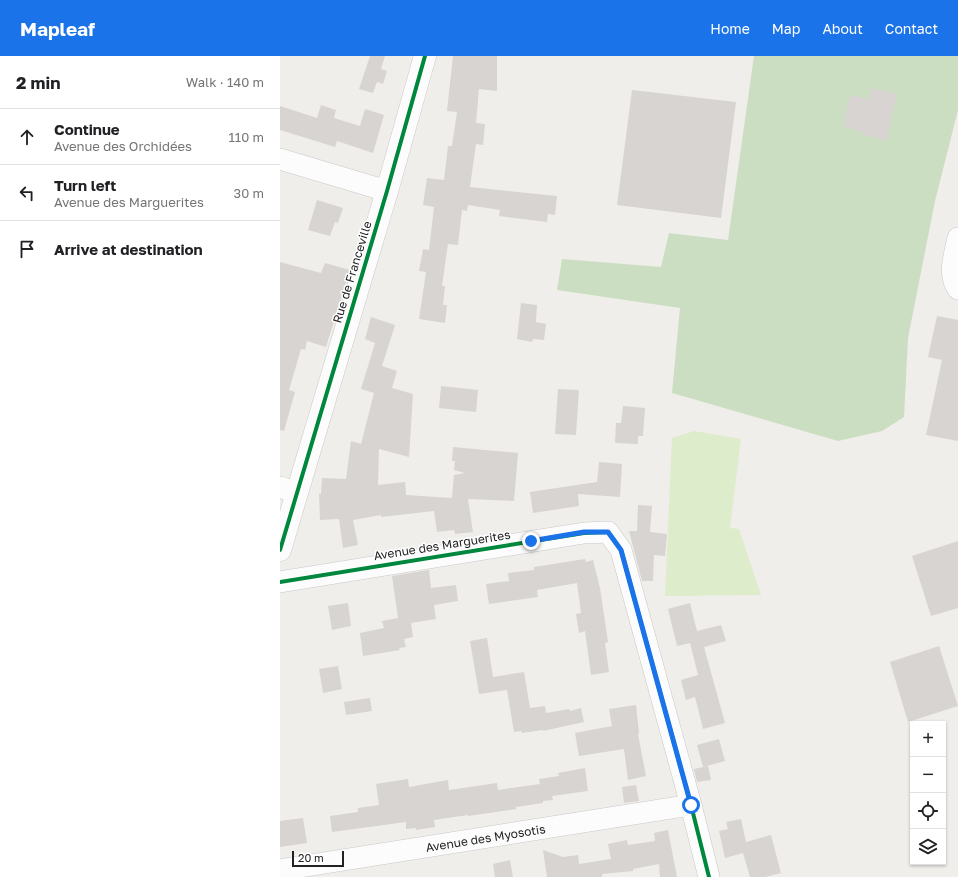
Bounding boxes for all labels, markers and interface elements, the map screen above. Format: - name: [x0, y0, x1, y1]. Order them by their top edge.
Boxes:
- text: Mapleaf: [20, 17, 95, 40]
- text: Home: [710, 20, 750, 37]
- text: Map: [772, 20, 800, 37]
- text: About: [822, 20, 863, 37]
- text: Contact: [885, 20, 938, 37]
- text: 2 min: [16, 72, 60, 93]
- text: Walk · 140 m: [186, 74, 264, 90]
- text: Continue: [54, 120, 120, 138]
- icon: ahead: [16, 126, 38, 148]
- text: 110 m: [229, 129, 264, 145]
- text: Avenue des Orchidées: [54, 138, 192, 154]
- text: Turn left: [54, 176, 116, 194]
- icon: left: [16, 182, 38, 204]
- text: 30 m: [234, 185, 264, 201]
- text: Avenue des Marguerites: [54, 194, 204, 210]
- street label: Rue de Franceville: [329, 219, 375, 325]
- icon: arrive: [16, 238, 38, 260]
- text: Arrive at destination: [54, 240, 203, 258]
- street label: Avenue des Marguerites: [373, 527, 511, 563]
- route end: [522, 532, 540, 550]
- map controls: [910, 721, 946, 865]
- button: +: [910, 721, 946, 757]
- button: −: [910, 757, 946, 793]
- button: locate: [910, 793, 946, 829]
- route start: [682, 796, 700, 814]
- street label: Avenue des Myosotis: [424, 821, 546, 854]
- button: layers: [910, 829, 946, 865]
- scale bar: [292, 849, 344, 868]
- text: 20 m: [298, 851, 324, 864]

